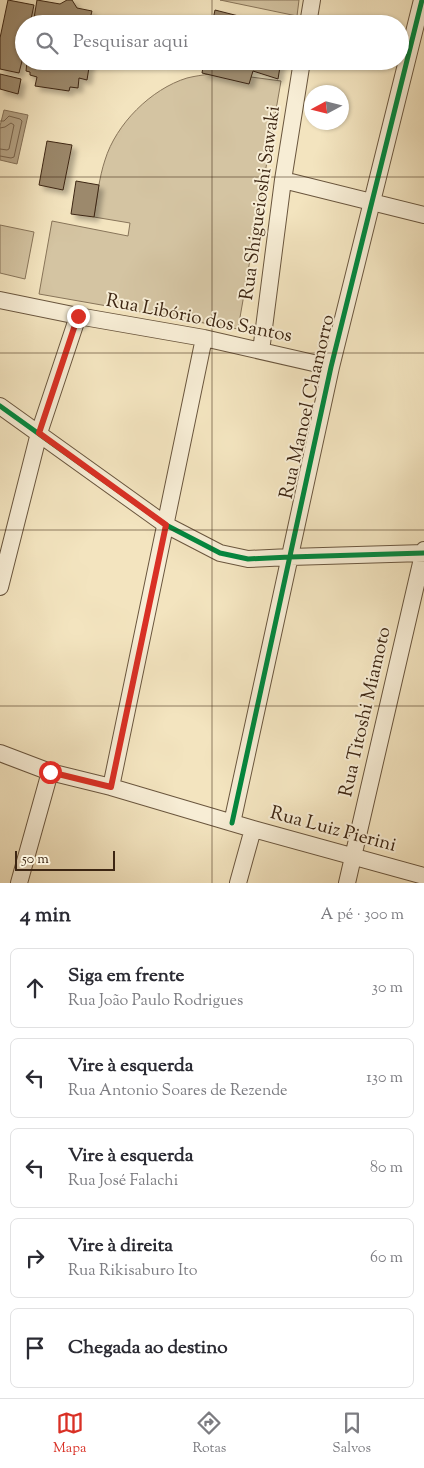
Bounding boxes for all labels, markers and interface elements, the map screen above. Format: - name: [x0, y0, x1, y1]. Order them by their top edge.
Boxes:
- search box: [15, 15, 409, 70]
- icon: search: [33, 29, 61, 57]
- text: Pesquisar aqui: [73, 29, 188, 56]
- north arrow: [304, 85, 349, 130]
- street label: Rua Shigueioshi Sawaki: [234, 104, 288, 302]
- street label: Rua Libório dos Santos: [104, 288, 294, 350]
- route end: [67, 305, 90, 328]
- street label: Rua Manoel Chamorro: [274, 312, 342, 502]
- street label: Rua Titoshi Miamoto: [333, 624, 399, 800]
- route start: [39, 761, 62, 784]
- street label: Rua Luiz Pierini: [267, 800, 399, 860]
- scale bar: [15, 848, 115, 871]
- text: 50 m: [22, 850, 49, 870]
- text: 4 min: [20, 901, 71, 931]
- text: A pé · 300 m: [321, 904, 404, 927]
- text: Siga em frente: [68, 963, 184, 990]
- icon: ahead: [21, 974, 49, 1002]
- text: 30 m: [372, 977, 403, 1000]
- text: Rua João Paulo Rodrigues: [68, 990, 243, 1013]
- text: Vire à esquerda: [68, 1053, 194, 1080]
- icon: left: [21, 1064, 49, 1092]
- text: 130 m: [366, 1067, 403, 1090]
- text: Rua Antonio Soares de Rezende: [68, 1080, 288, 1103]
- text: Vire à esquerda: [68, 1143, 194, 1170]
- icon: left: [21, 1154, 49, 1182]
- text: 80 m: [370, 1157, 403, 1180]
- text: Rua José Falachi: [68, 1170, 178, 1193]
- text: Vire à direita: [68, 1233, 173, 1260]
- icon: right: [21, 1244, 49, 1272]
- text: 60 m: [370, 1247, 403, 1270]
- text: Rua Rikisaburo Ito: [68, 1260, 197, 1283]
- icon: arrive: [21, 1334, 49, 1362]
- text: Chegada ao destino: [68, 1335, 228, 1362]
- tab: Mapa: [53, 1409, 86, 1459]
- tab: Rotas: [192, 1409, 226, 1459]
- tab: Salvos: [332, 1409, 371, 1459]

